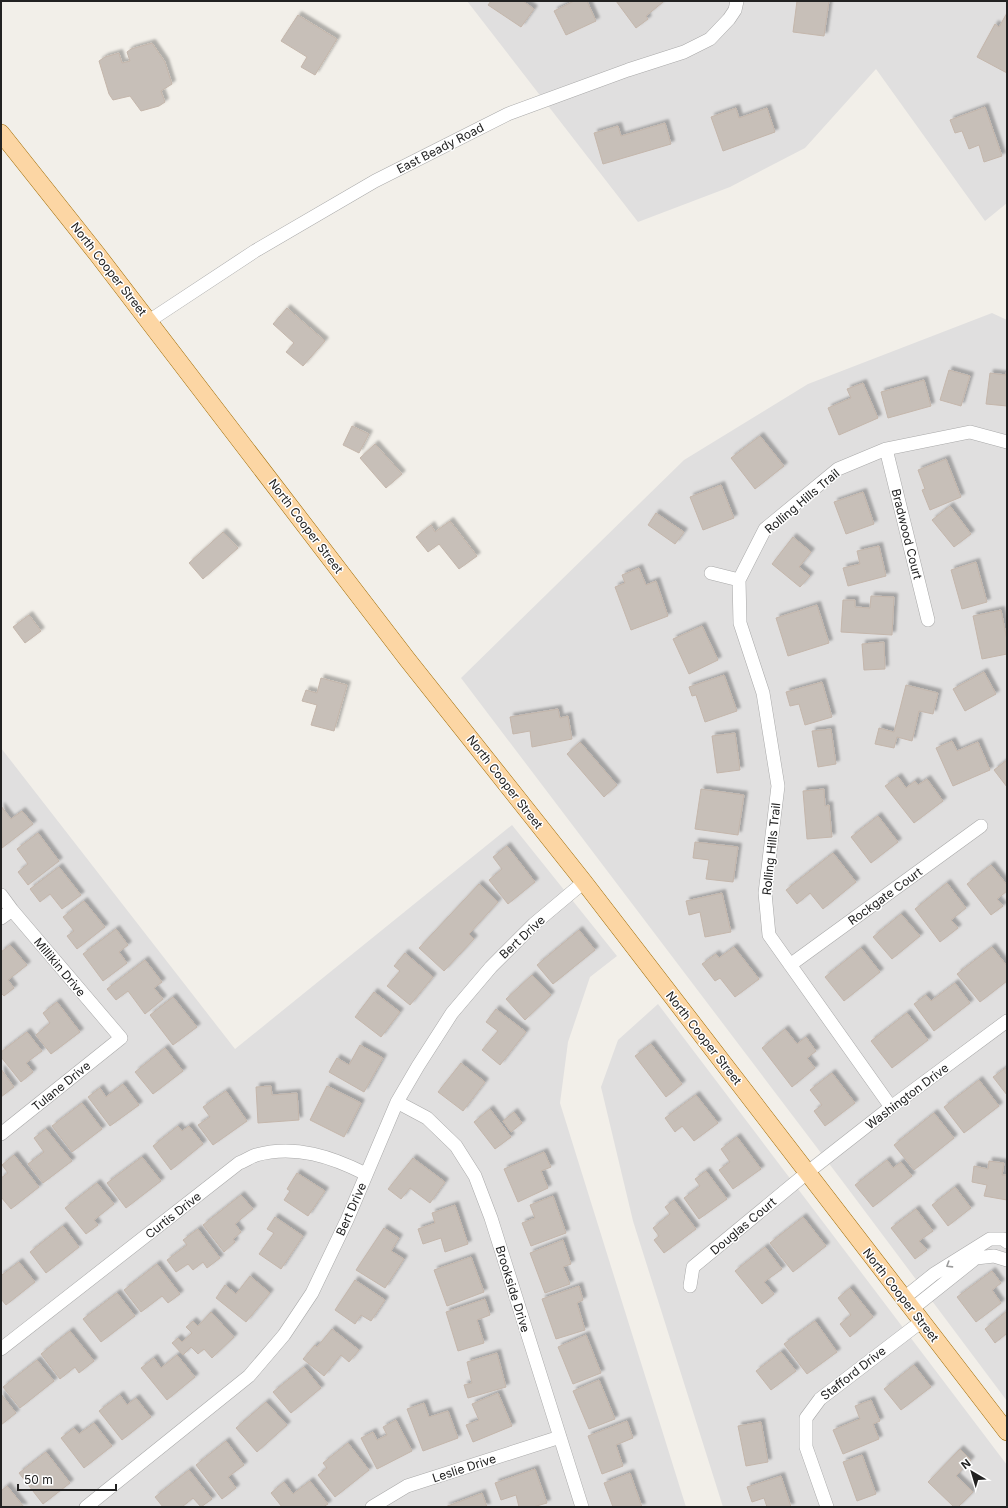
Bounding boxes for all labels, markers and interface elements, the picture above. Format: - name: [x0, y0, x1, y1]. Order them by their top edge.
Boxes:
- street label: East Beady Road: [394, 120, 486, 176]
- street label: North Cooper Street: [68, 219, 150, 319]
- street label: Rolling Hills Trail: [762, 465, 842, 537]
- street label: North Cooper Street: [266, 476, 347, 576]
- street label: Bradwood Court: [888, 487, 926, 581]
- street label: North Cooper Street: [464, 732, 546, 832]
- street label: Rolling Hills Trail: [759, 802, 783, 896]
- street label: Rockgate Court: [845, 864, 925, 928]
- street label: Bert Drive: [496, 912, 548, 962]
- street label: Millikin Drive: [31, 935, 89, 999]
- street label: North Cooper Street: [663, 988, 745, 1088]
- street label: Tulane Drive: [29, 1058, 93, 1114]
- street label: Washington Drive: [863, 1060, 951, 1132]
- street label: Bert Drive: [333, 1180, 369, 1238]
- street label: Curtis Drive: [142, 1188, 204, 1242]
- street label: Douglas Court: [707, 1194, 779, 1258]
- street label: Brookside Drive: [493, 1244, 533, 1334]
- street label: North Cooper Street: [860, 1245, 942, 1345]
- one-way arrow: [946, 1261, 953, 1268]
- street label: Stafford Drive: [817, 1343, 889, 1403]
- street label: Leslie Drive: [430, 1451, 498, 1485]
- north arrow: [952, 1452, 992, 1492]
- text: N: [958, 1456, 973, 1472]
- scale bar: [18, 1466, 116, 1492]
- text: 50 m: [24, 1472, 53, 1487]

